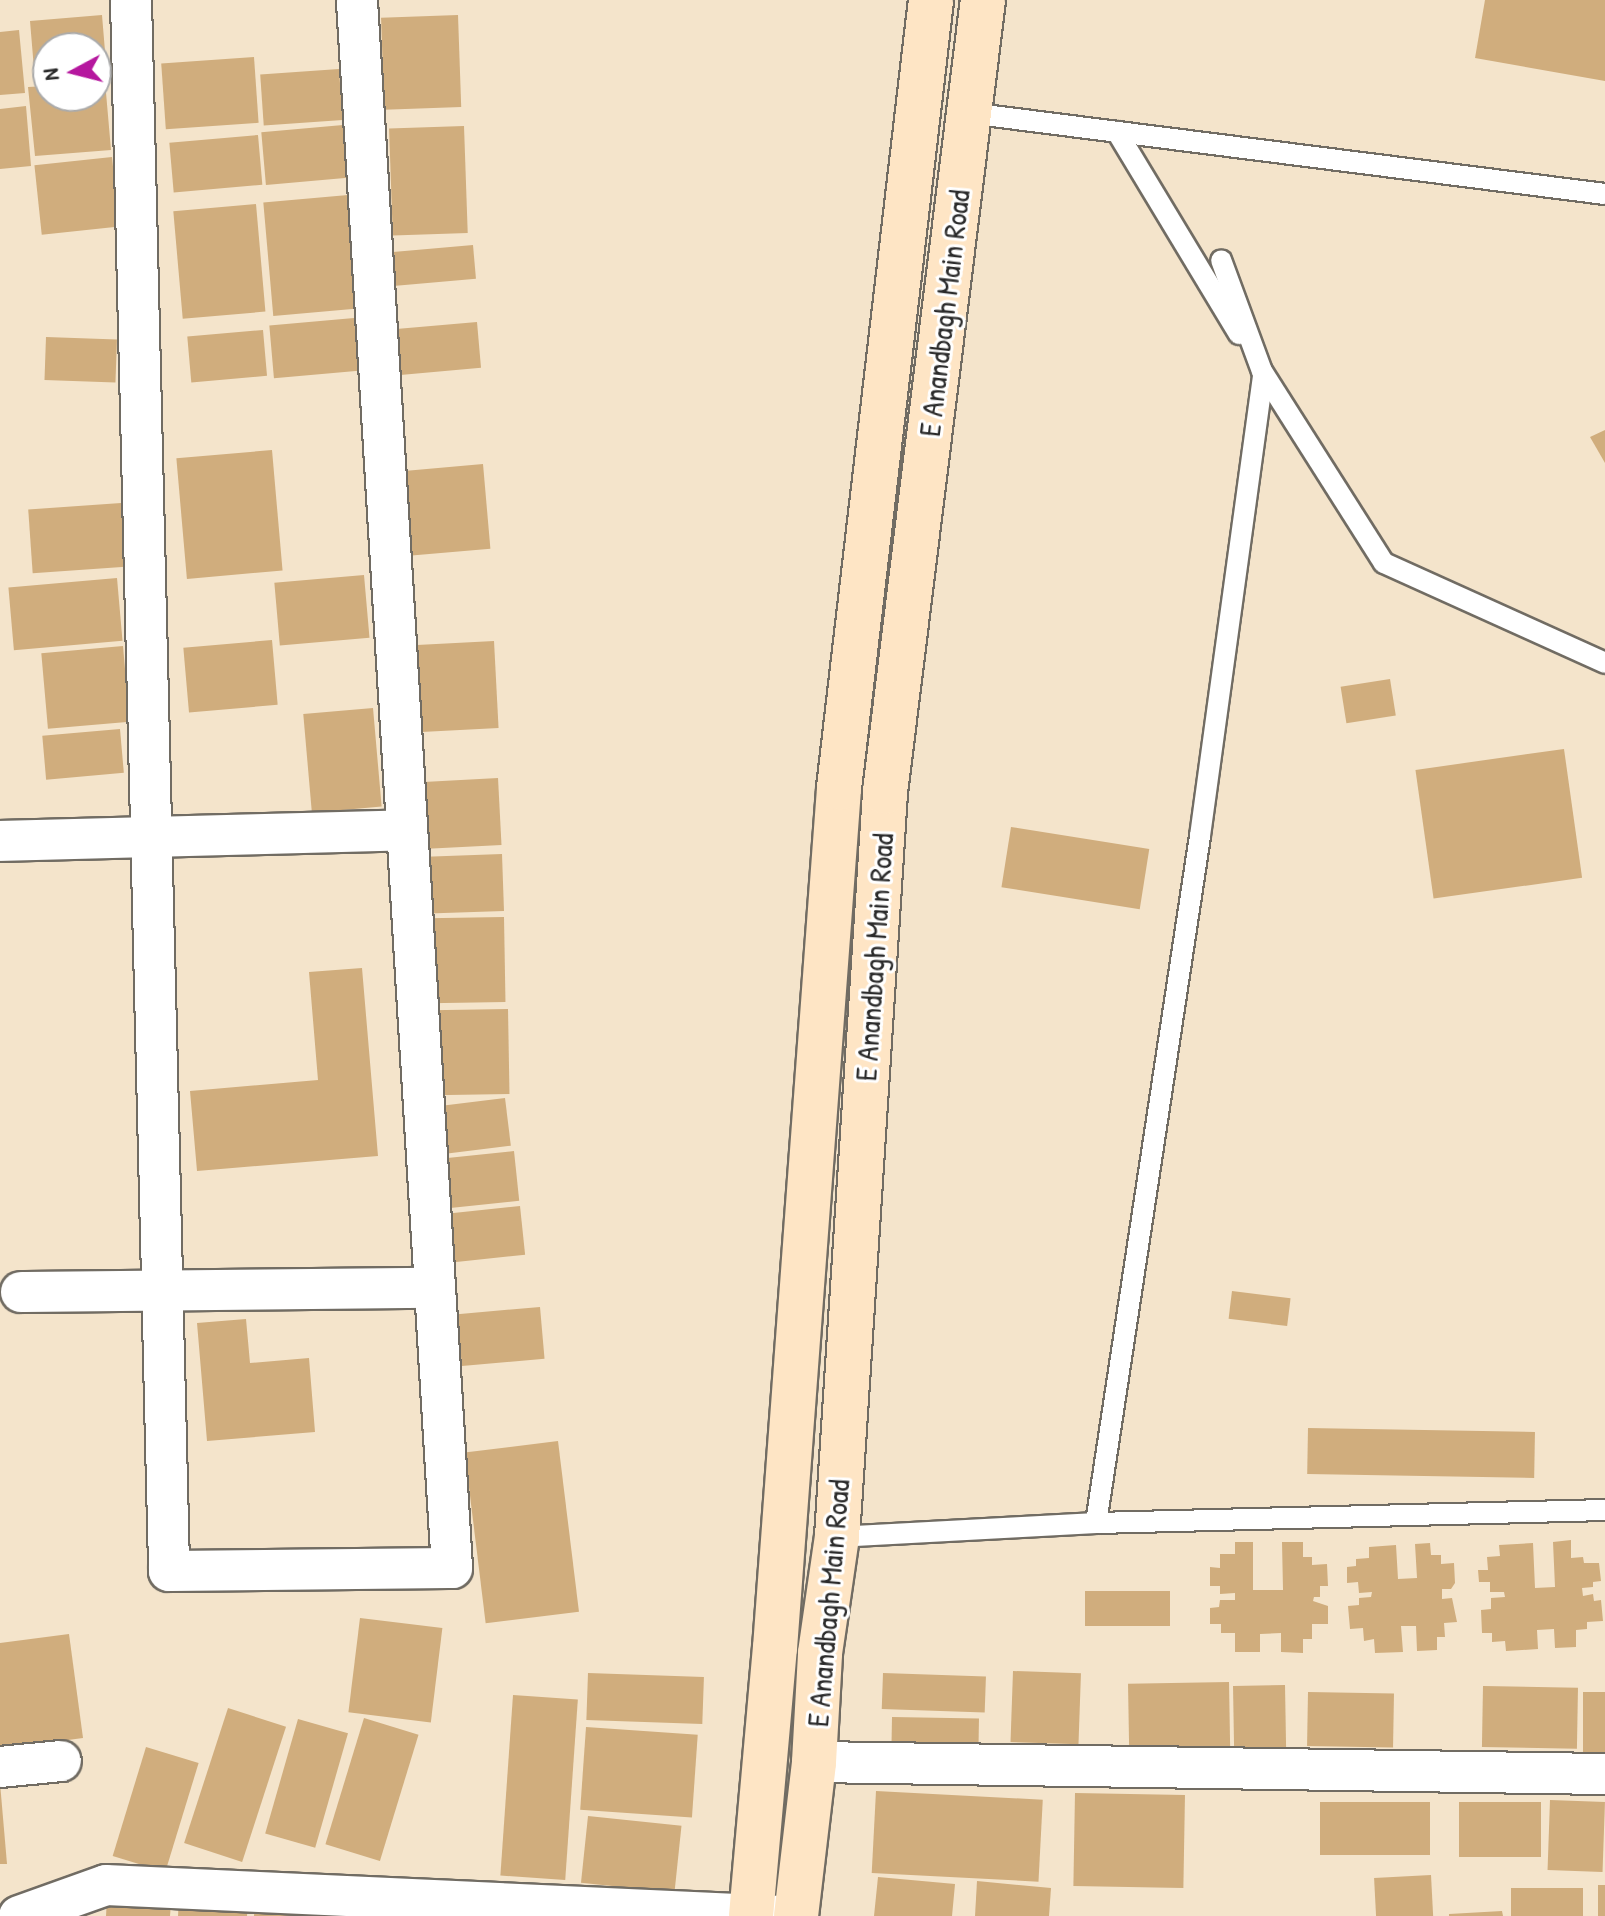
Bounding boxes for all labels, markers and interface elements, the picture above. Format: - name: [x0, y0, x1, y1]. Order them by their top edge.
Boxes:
- north arrow: [32, 32, 112, 112]
- text: N: [35, 67, 66, 82]
- street label: E Anandbagh Main Road: [911, 188, 977, 438]
- street label: E Anandbagh Main Road: [847, 832, 901, 1082]
- street label: E Anandbagh Main Road: [799, 1478, 857, 1728]

